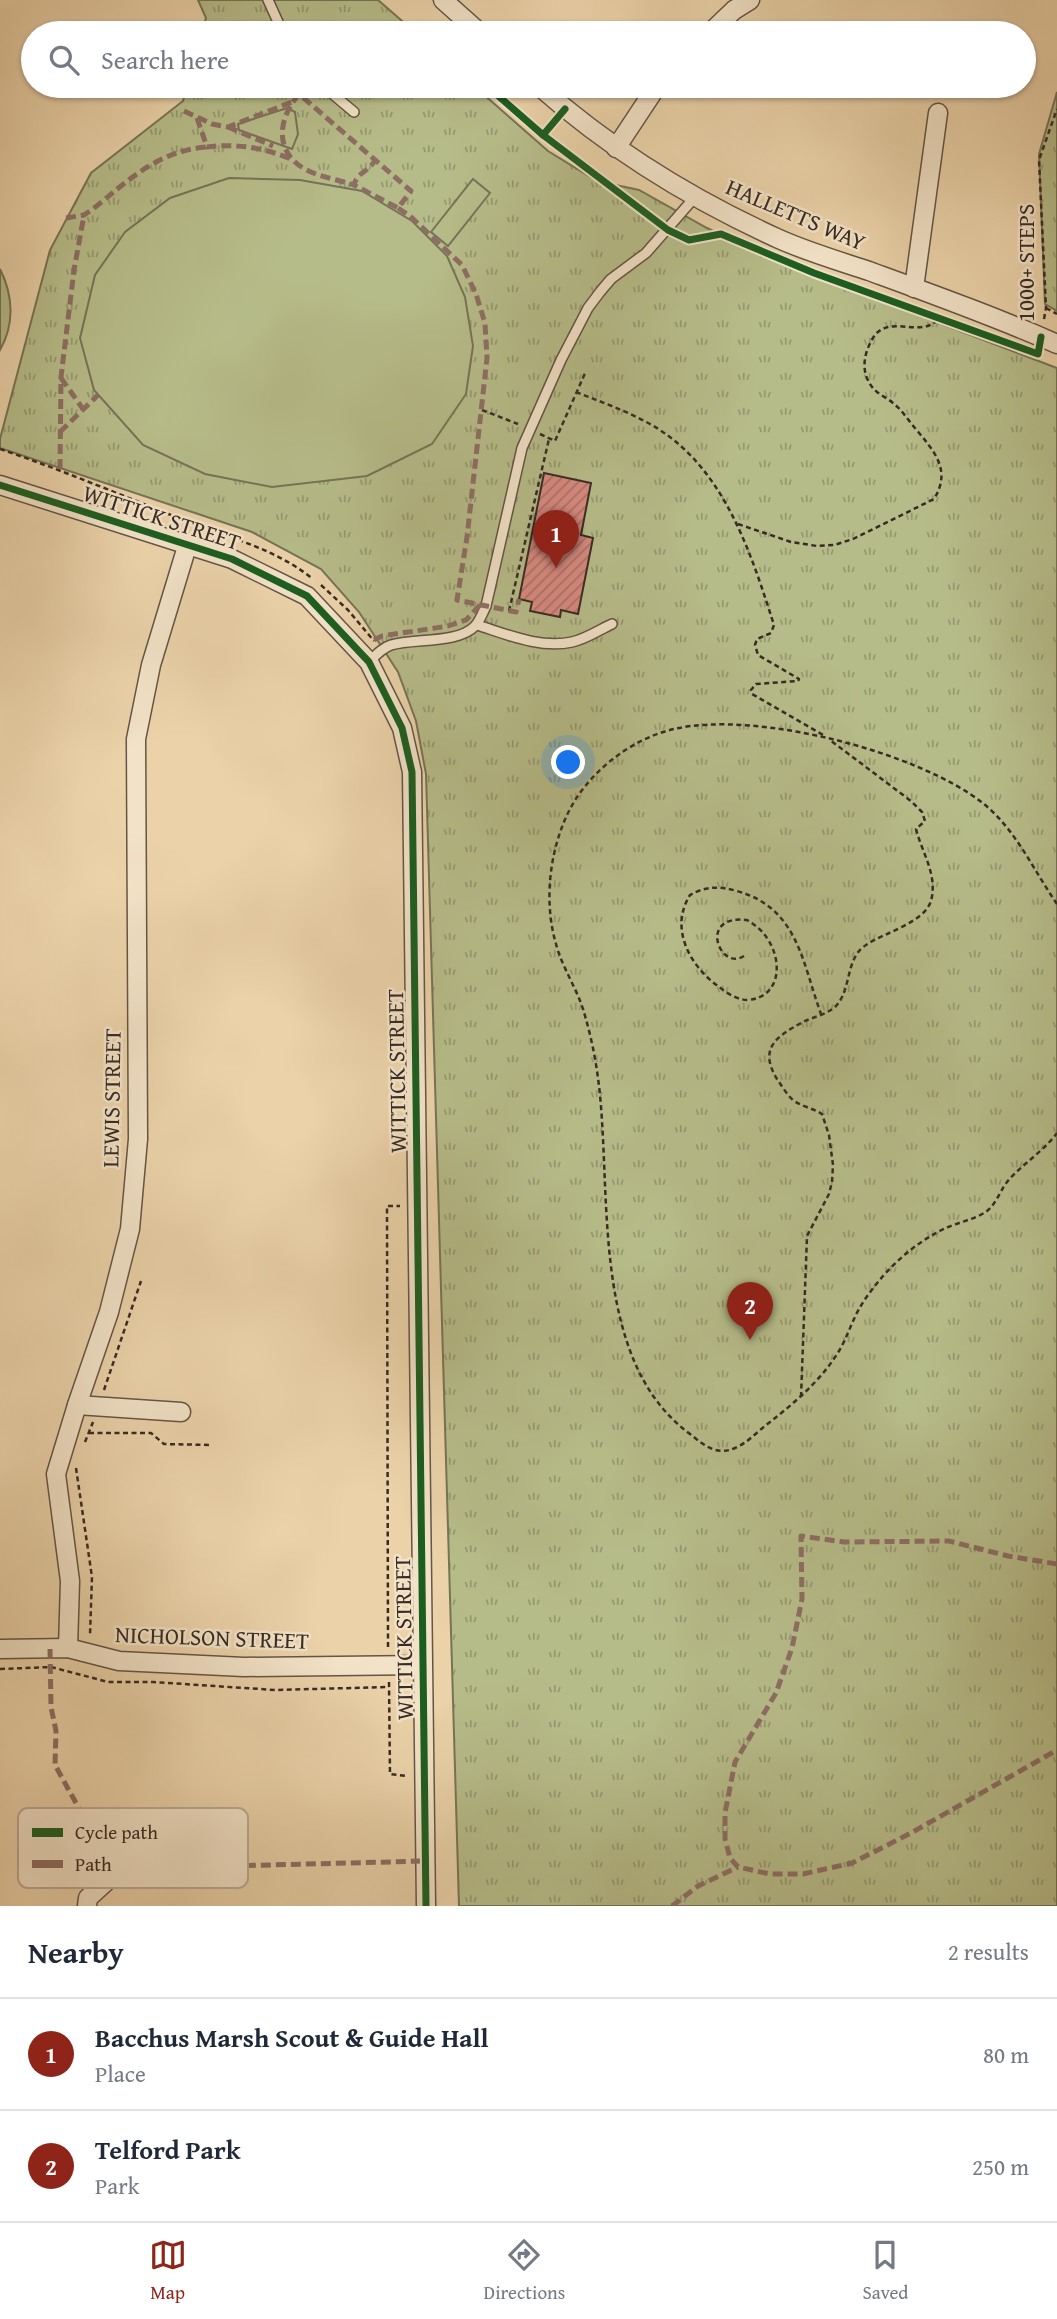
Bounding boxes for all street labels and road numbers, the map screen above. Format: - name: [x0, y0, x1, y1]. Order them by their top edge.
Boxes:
- street label: HALLETTS WAY: [721, 170, 871, 258]
- street label: 1000+ STEPS: [1009, 204, 1042, 322]
- street label: WITTICK STREET: [79, 476, 245, 558]
- street label: WITTICK STREET: [378, 989, 414, 1153]
- street label: LEWIS STREET: [93, 1028, 129, 1168]
- street label: WITTICK STREET: [385, 1556, 421, 1720]
- street label: NICHOLSON STREET: [115, 1617, 310, 1657]

